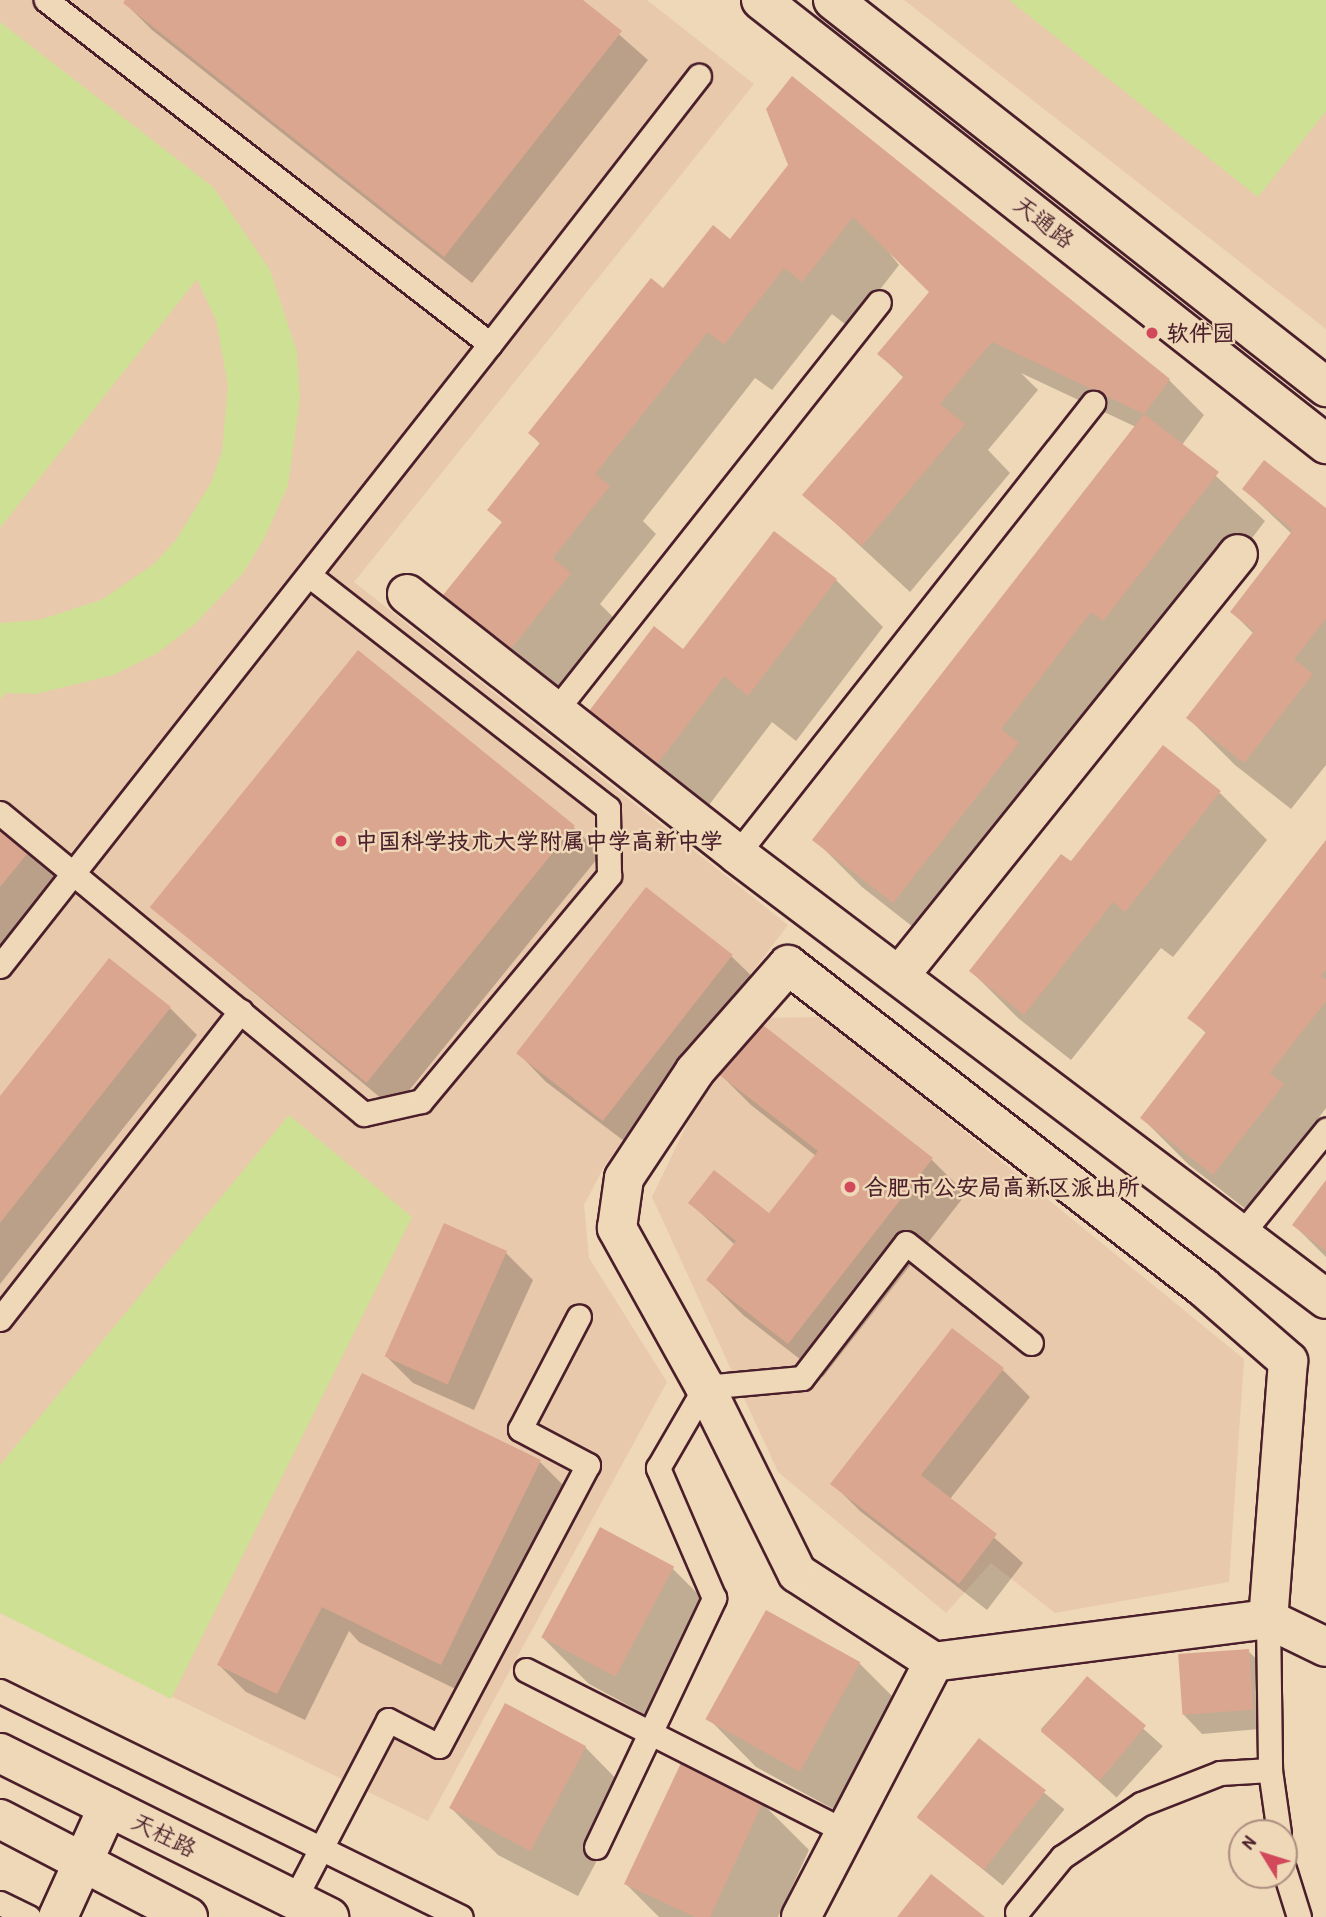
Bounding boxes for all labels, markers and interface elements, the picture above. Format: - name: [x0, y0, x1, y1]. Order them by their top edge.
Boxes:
- street label: 天通路: [1008, 190, 1080, 254]
- place label: 软件园: [1166, 319, 1235, 347]
- marker: 软件园: [1144, 325, 1160, 341]
- place label: 中国科学技术大学附属中学高新中学: [355, 827, 723, 855]
- marker: 中国科学技术大学附属中学高新中学: [333, 833, 349, 849]
- place label: 合肥市公安局高新区派出所: [864, 1173, 1140, 1201]
- marker: 合肥市公安局高新区派出所: [842, 1179, 858, 1195]
- street label: 天柱路: [127, 1807, 201, 1863]
- north arrow: [1228, 1819, 1298, 1889]
- text: N: [1235, 1830, 1261, 1854]

